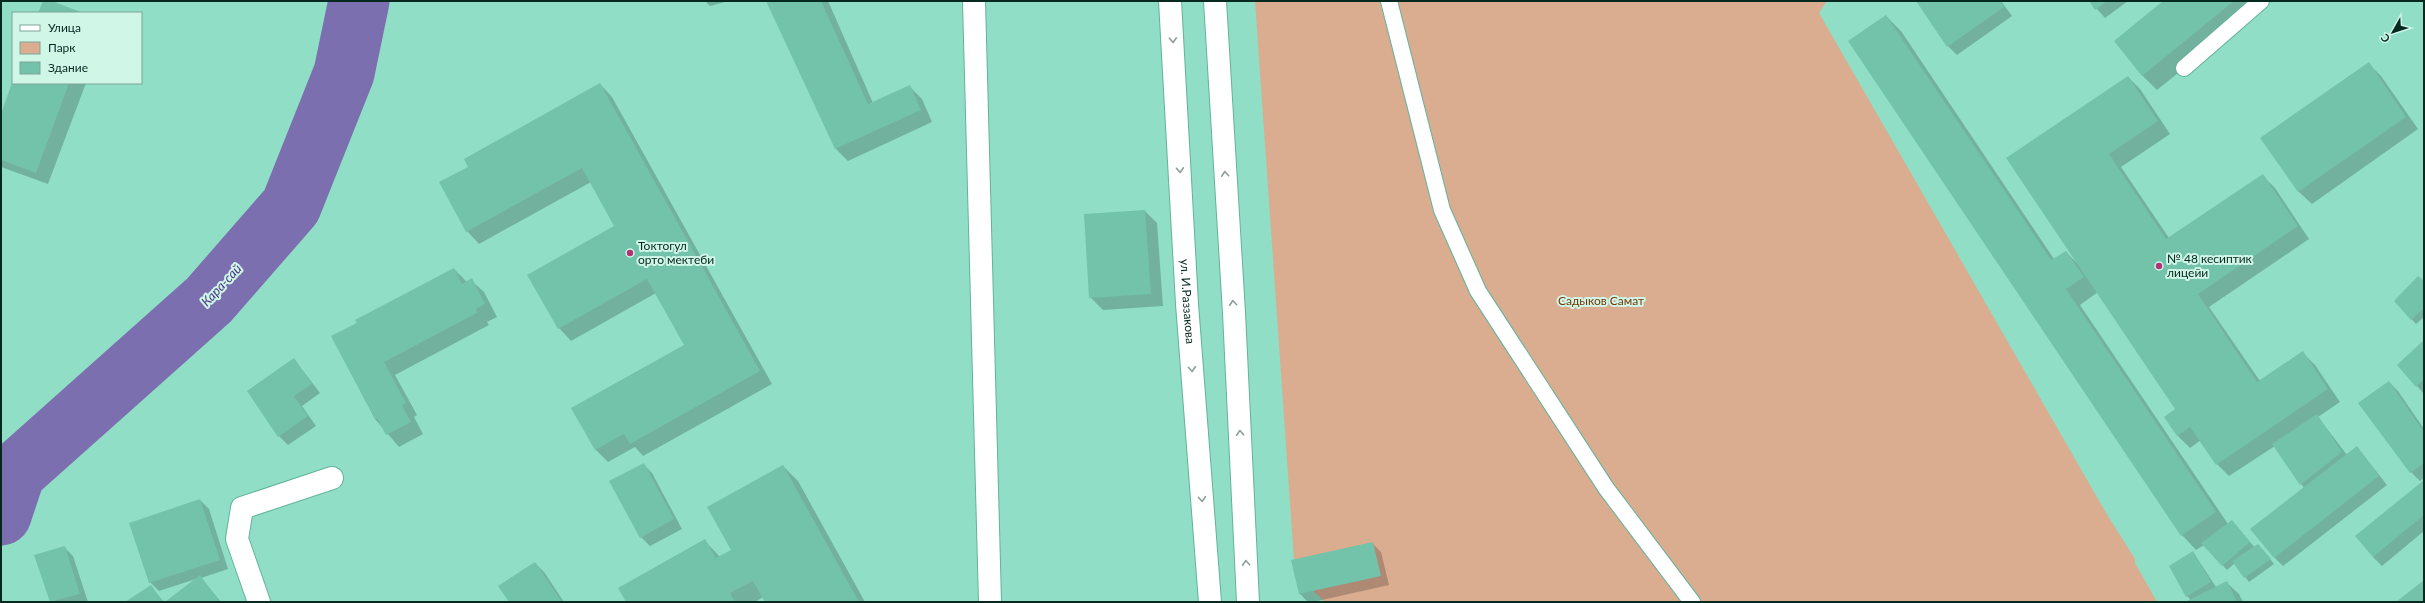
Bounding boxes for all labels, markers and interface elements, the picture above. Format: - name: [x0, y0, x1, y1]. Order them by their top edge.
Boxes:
- legend: [12, 12, 142, 84]
- north arrow: [2373, 12, 2413, 52]
- text: Улица: [48, 20, 81, 35]
- text: С: [2377, 31, 2392, 46]
- one-way arrow: [1168, 37, 1177, 43]
- text: Парк: [48, 40, 76, 55]
- text: Здание: [48, 60, 88, 75]
- one-way arrow: [1175, 167, 1184, 173]
- one-way arrow: [1221, 171, 1230, 177]
- place label: Токтогул орто мектеби: [638, 238, 714, 267]
- marker: Токтогул орто мектеби: [625, 248, 635, 258]
- place label: № 48 кесиптик лицейи: [2167, 251, 2253, 280]
- street label: ул. И.Раззакова: [1177, 259, 1198, 345]
- water label: Кара-сай: [197, 261, 245, 309]
- marker: № 48 кесиптик лицейи: [2154, 261, 2164, 271]
- park label: Садыков Самат: [1558, 293, 1644, 308]
- one-way arrow: [1229, 300, 1238, 306]
- one-way arrow: [1187, 366, 1196, 372]
- one-way arrow: [1235, 430, 1244, 436]
- one-way arrow: [1197, 496, 1206, 502]
- one-way arrow: [1242, 560, 1250, 566]

